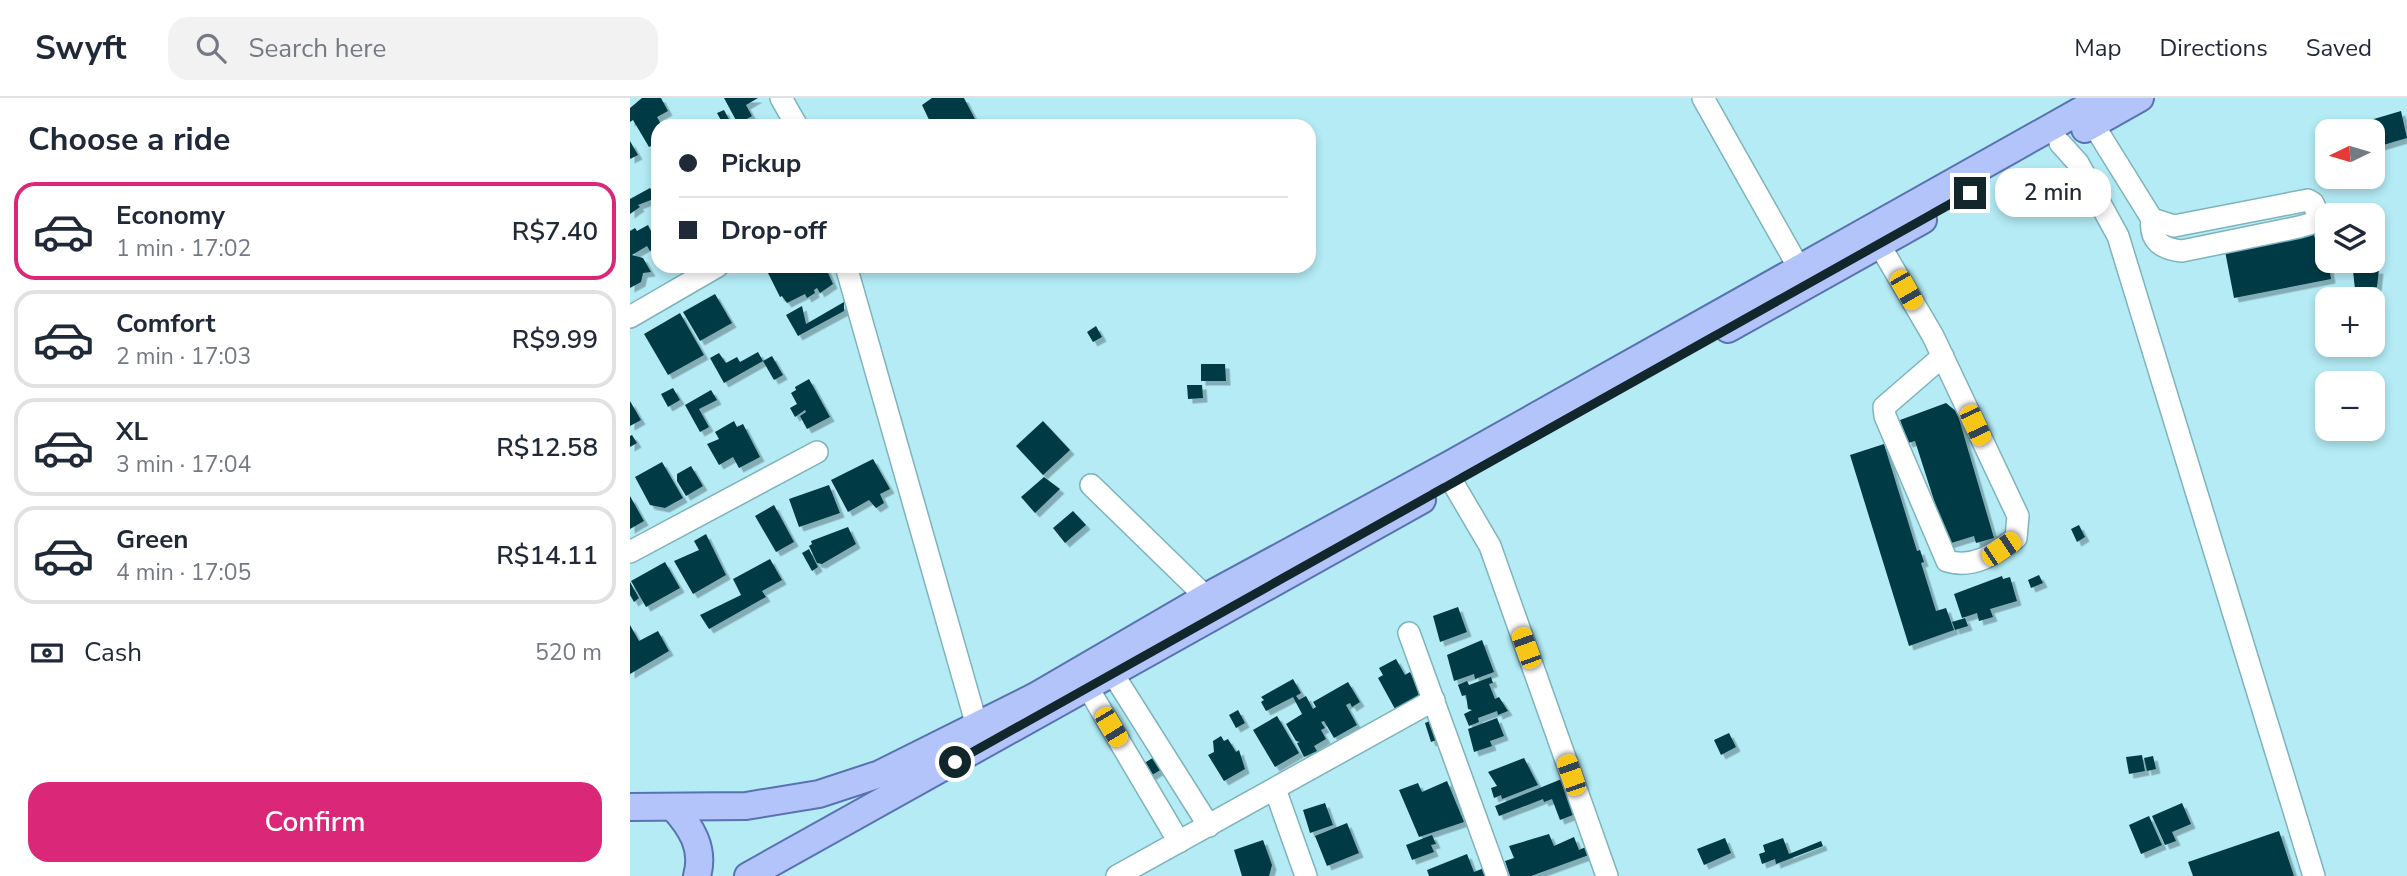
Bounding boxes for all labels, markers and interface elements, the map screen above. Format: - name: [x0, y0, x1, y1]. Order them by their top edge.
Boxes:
- search box: [168, 17, 658, 80]
- text: Swyft: [35, 26, 126, 71]
- icon: search: [192, 29, 230, 67]
- text: Search here: [248, 31, 386, 66]
- text: Map: [2074, 32, 2121, 64]
- text: Directions: [2159, 32, 2268, 64]
- text: Saved: [2306, 32, 2372, 64]
- text: Choose a ride: [28, 118, 230, 161]
- north arrow: [2315, 119, 2385, 189]
- map controls: [2315, 119, 2385, 441]
- text: Pickup: [721, 146, 801, 181]
- callout: 2 min: [1994, 168, 2110, 217]
- route end: [1954, 177, 1986, 209]
- text: 2 min: [2024, 177, 2082, 208]
- text: Economy: [116, 198, 225, 233]
- icon: car: [32, 200, 95, 263]
- button: layers: [2315, 203, 2385, 273]
- text: Drop-off: [721, 213, 827, 248]
- text: R$7.40: [512, 214, 598, 249]
- text: 1 min · 17:02: [116, 233, 251, 264]
- car: [1887, 267, 1926, 313]
- button: +: [2315, 287, 2385, 357]
- text: Comfort: [116, 306, 216, 341]
- icon: car: [32, 308, 95, 371]
- text: R$9.99: [512, 322, 598, 357]
- text: 2 min · 17:03: [116, 341, 251, 372]
- button: −: [2315, 371, 2385, 441]
- car: [1957, 402, 1994, 448]
- text: XL: [116, 414, 148, 449]
- icon: car: [32, 416, 95, 479]
- text: R$12.58: [496, 430, 598, 465]
- text: 3 min · 17:04: [116, 449, 251, 480]
- text: Green: [116, 522, 189, 557]
- icon: car: [32, 524, 95, 587]
- car: [1978, 529, 2025, 569]
- text: R$14.11: [496, 538, 598, 573]
- text: 4 min · 17:05: [116, 557, 251, 588]
- car: [1509, 625, 1544, 671]
- icon: cash: [28, 634, 66, 672]
- text: Cash: [84, 635, 142, 670]
- text: 520 m: [535, 637, 602, 668]
- car: [1092, 704, 1131, 750]
- route start: [939, 746, 971, 778]
- car: [1555, 752, 1588, 798]
- button: Confirm: [28, 782, 602, 862]

